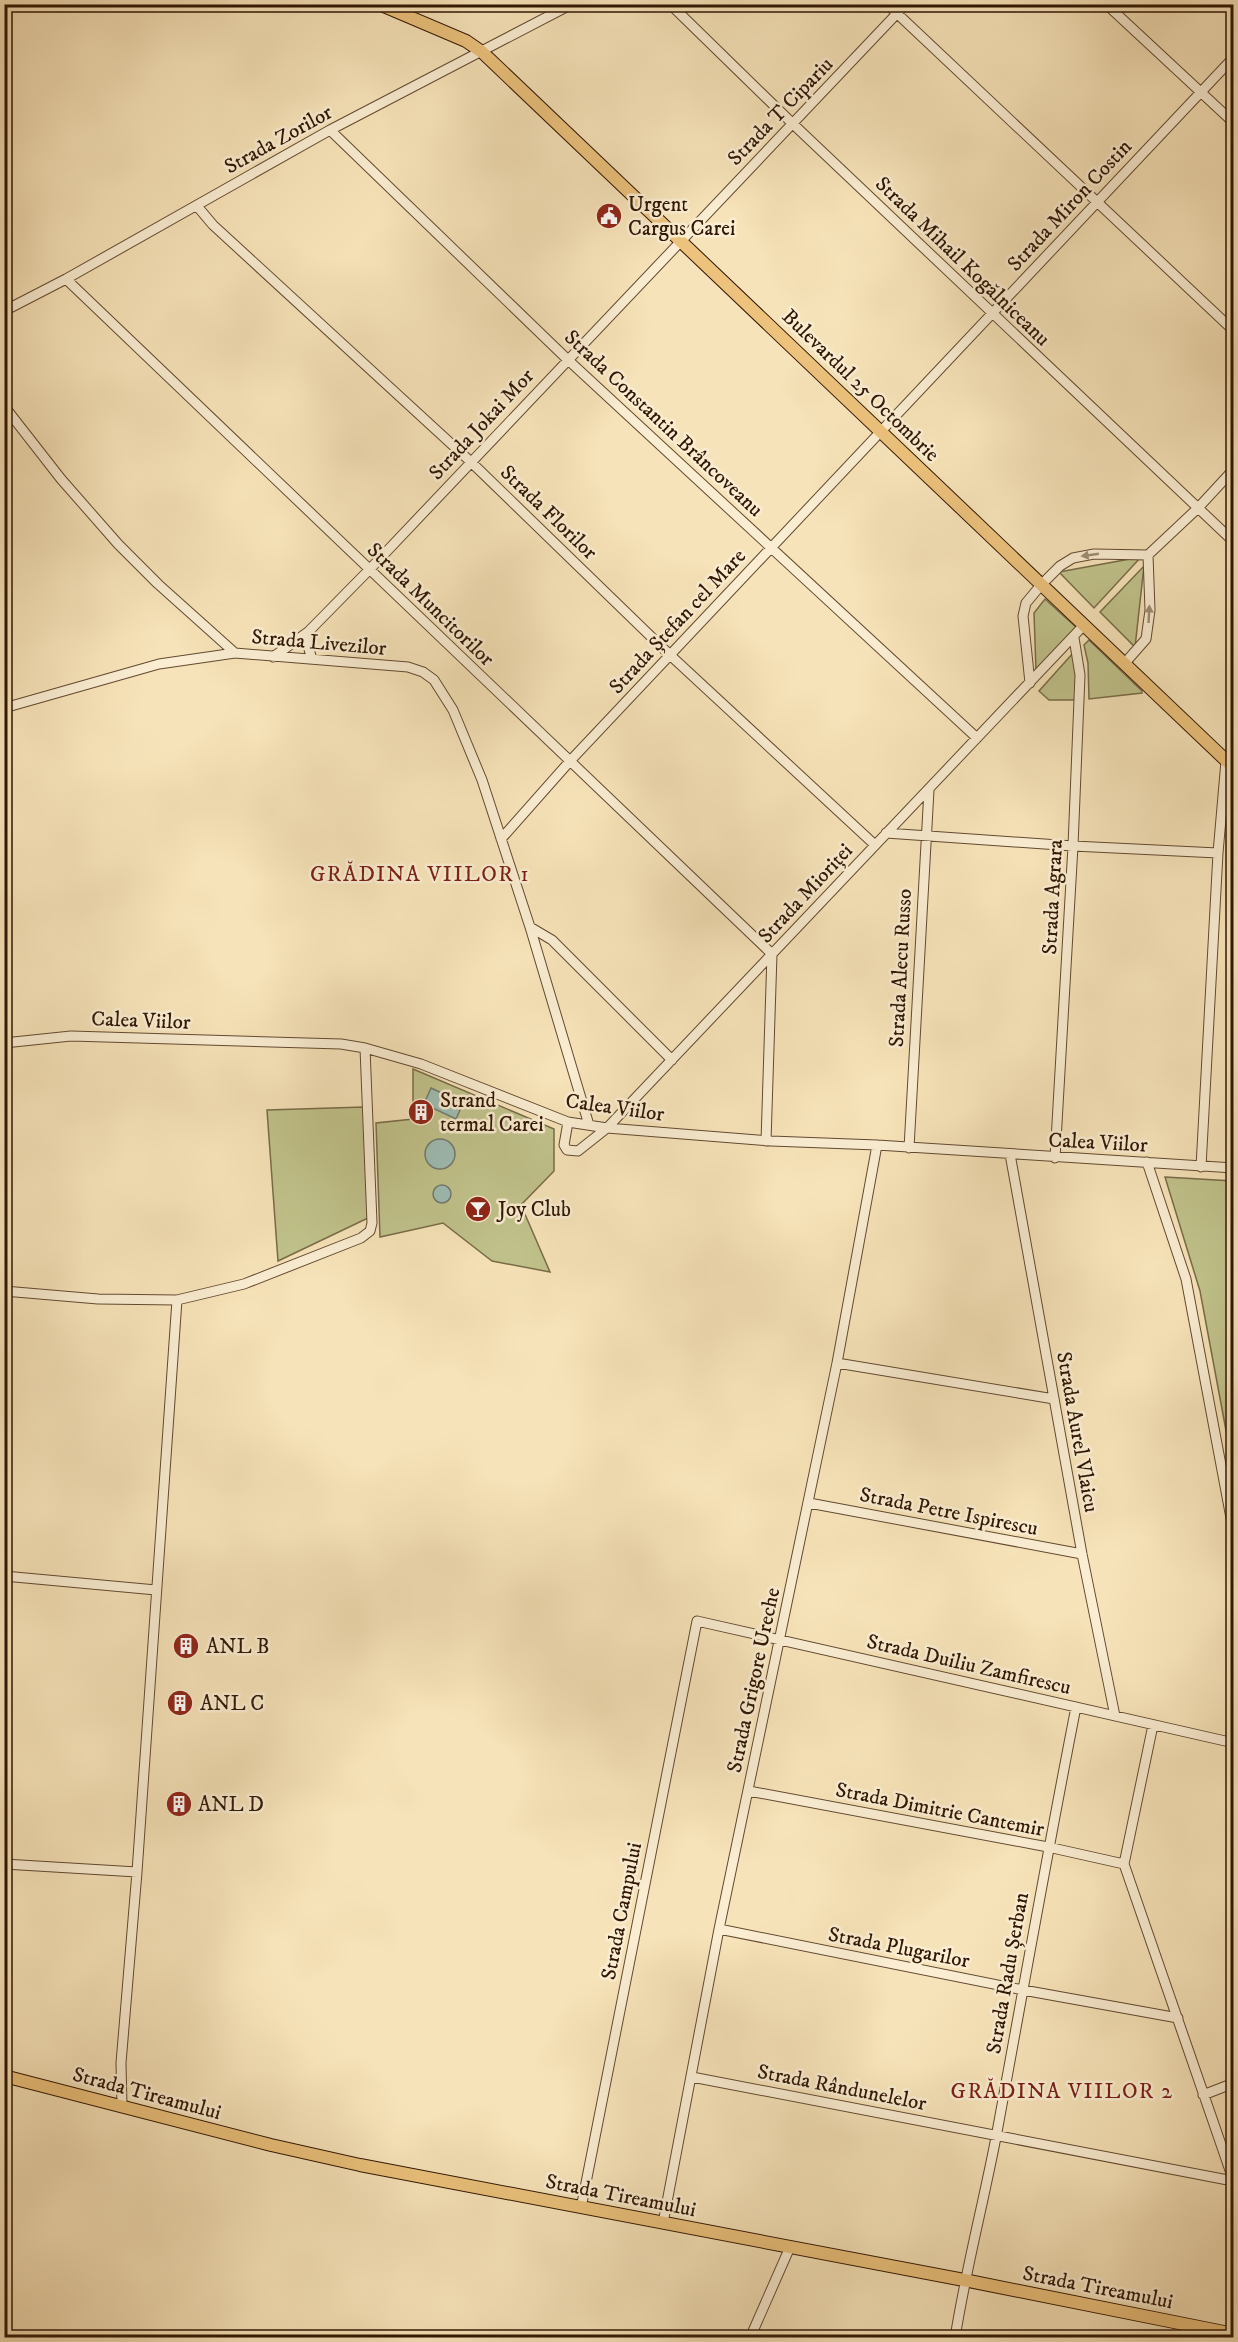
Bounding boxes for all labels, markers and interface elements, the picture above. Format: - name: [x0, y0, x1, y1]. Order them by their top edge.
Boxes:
- street label: Strada T Cipariu: [722, 52, 839, 171]
- street label: Strada Zorilor: [220, 99, 337, 180]
- street label: Strada Miron Costin: [1002, 134, 1137, 277]
- street label: Strada Mihail Kogălniceanu: [869, 171, 1055, 352]
- place label: Urgent Cargus Carei: [628, 192, 735, 242]
- public building icon: Urgent Cargus Carei: [594, 201, 624, 231]
- street label: Bulevardul 25 Octombrie: [776, 304, 945, 468]
- street label: Strada Constantin Brâncoveanu: [558, 325, 768, 523]
- street label: Strada Jokai Mor: [424, 364, 540, 486]
- street label: Strada Florilor: [494, 460, 602, 566]
- street label: Strada Muncitorilor: [361, 537, 500, 672]
- street label: Strada Ștefan cel Mare: [604, 543, 752, 700]
- one-way arrow: [1080, 550, 1099, 560]
- one-way arrow: [1145, 605, 1154, 624]
- street label: Strada Livezilor: [250, 624, 388, 662]
- street label: Strada Mioriței: [753, 838, 859, 949]
- street label: Strada Agrara: [1037, 839, 1069, 955]
- district label: GRĂDINA VIILOR 1: [310, 860, 530, 888]
- street label: Strada Alecu Russo: [884, 888, 918, 1048]
- street label: Calea Viilor: [91, 1006, 191, 1036]
- place label: Strand termal Carei: [440, 1088, 544, 1138]
- street label: Calea Viilor: [564, 1088, 666, 1128]
- building icon: Strand termal Carei: [406, 1097, 436, 1127]
- street label: Calea Viilor: [1048, 1127, 1148, 1159]
- bar icon: Joy Club: [463, 1194, 493, 1224]
- place label: Joy Club: [496, 1197, 571, 1223]
- street label: Strada Aurel Vlaicu: [1050, 1350, 1104, 1515]
- street label: Strada Petre Ispirescu: [857, 1482, 1040, 1542]
- street label: Strada Grigore Ureche: [722, 1585, 786, 1775]
- street label: Strada Duiliu Zamfirescu: [864, 1629, 1073, 1701]
- building icon: ANL B: [171, 1631, 201, 1661]
- place label: ANL B: [206, 1634, 270, 1660]
- building icon: ANL C: [165, 1688, 195, 1718]
- place label: ANL C: [200, 1691, 264, 1717]
- street label: Strada Dimitrie Cantemir: [833, 1777, 1046, 1843]
- building icon: ANL D: [164, 1789, 194, 1819]
- place label: ANL D: [198, 1792, 264, 1818]
- street label: Strada Campului: [596, 1840, 648, 1982]
- street label: Strada Radu Șerban: [981, 1890, 1035, 2056]
- street label: Strada Plugarilor: [826, 1922, 972, 1974]
- street label: Strada Rândunelelor: [755, 2059, 929, 2117]
- street label: Strada Tireamului: [70, 2062, 224, 2126]
- district label: GRĂDINA VIILOR 2: [951, 2077, 1173, 2105]
- street label: Strada Tireamului: [543, 2169, 698, 2223]
- street label: Strada Tireamului: [1020, 2261, 1175, 2315]

